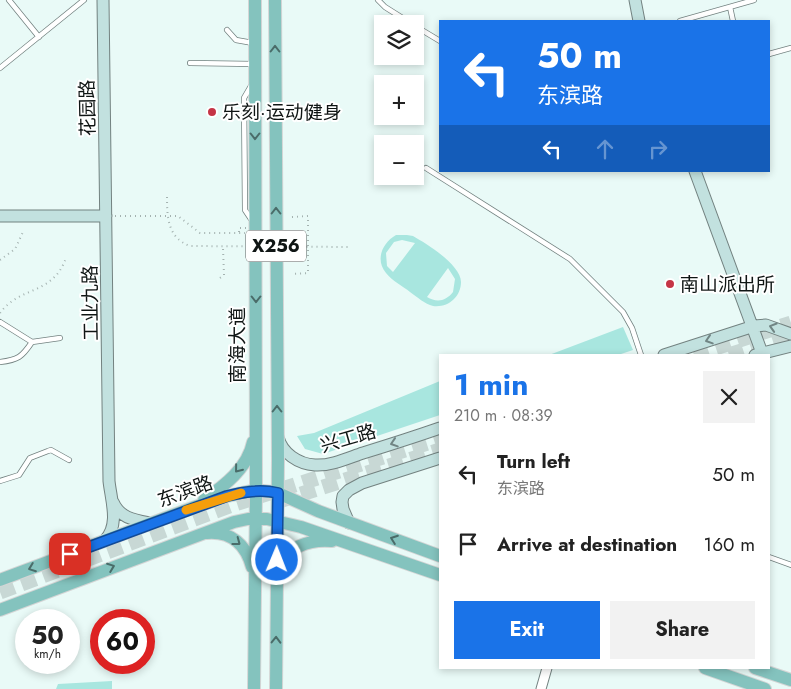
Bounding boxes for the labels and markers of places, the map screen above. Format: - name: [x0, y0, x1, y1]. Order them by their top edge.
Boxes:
- place label: 乐刻·运动健身: [222, 99, 342, 126]
- marker: 乐刻·运动健身: [206, 106, 218, 118]
- place label: 南山派出所: [680, 271, 775, 298]
- marker: 南山派出所: [664, 278, 676, 290]
- pin: [49, 533, 91, 575]

